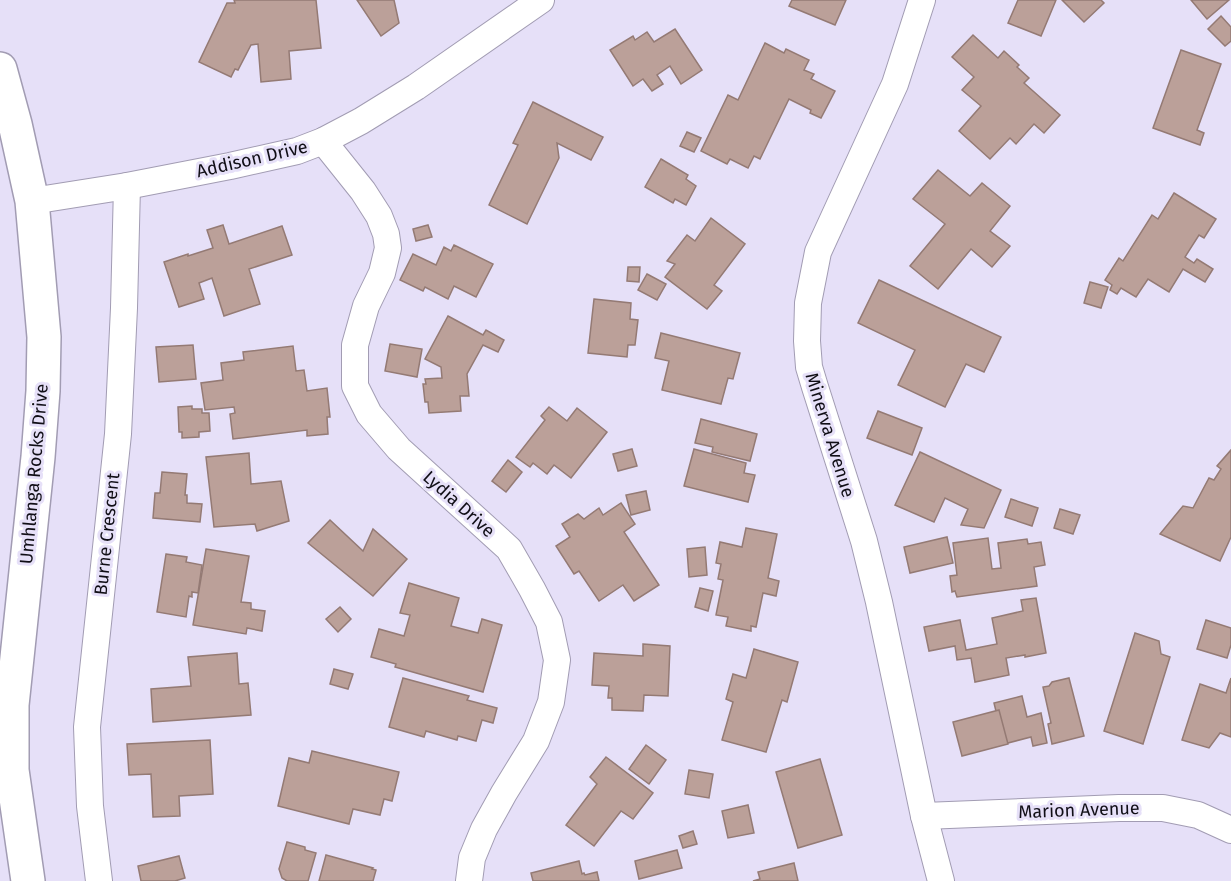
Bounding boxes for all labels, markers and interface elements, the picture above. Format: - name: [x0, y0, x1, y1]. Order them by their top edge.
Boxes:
- street label: Addison Drive: [194, 136, 310, 182]
- street label: Minerva Avenue: [801, 370, 859, 500]
- street label: Umhlanga Rocks Drive: [15, 383, 53, 565]
- street label: Lydia Drive: [419, 466, 499, 542]
- street label: Burne Crescent: [90, 471, 124, 596]
- street label: Marion Avenue: [1018, 797, 1140, 823]

